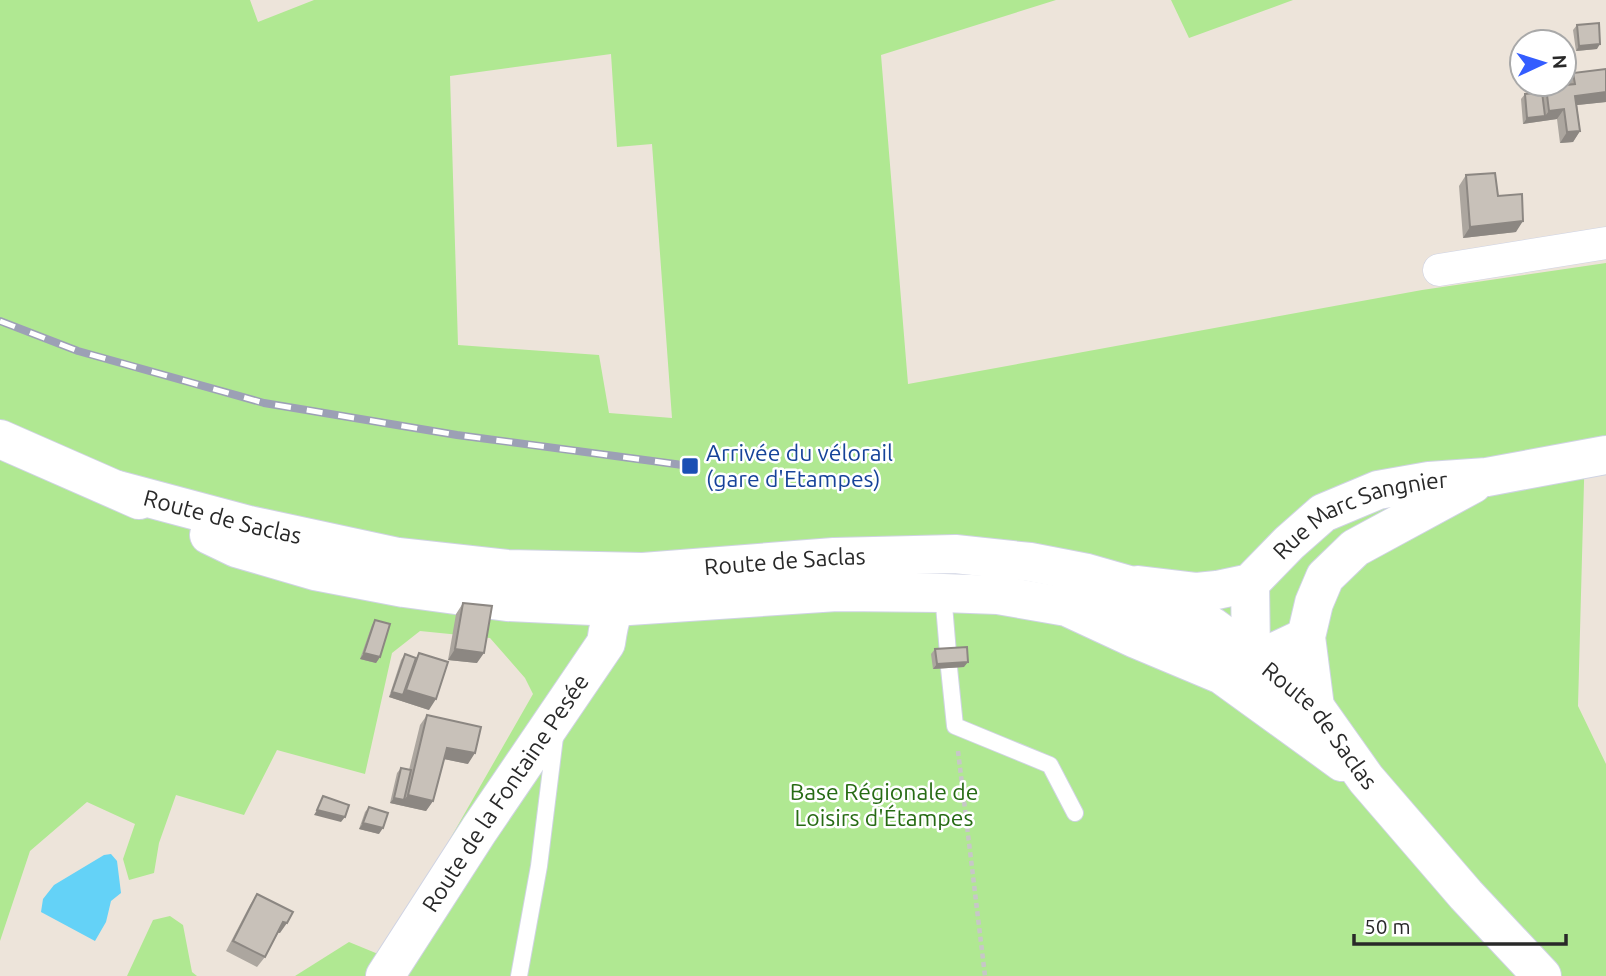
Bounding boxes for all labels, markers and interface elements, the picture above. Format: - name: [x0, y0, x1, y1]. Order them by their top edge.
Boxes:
- north arrow: [1508, 28, 1578, 98]
- text: N: [1548, 54, 1571, 70]
- place label: Arrivée du vélorail (gare d'Etampes): [706, 440, 893, 492]
- marker: Arrivée du vélorail (gare d'Etampes): [680, 456, 700, 476]
- street label: Rue Marc Sangnier: [1268, 467, 1448, 564]
- street label: Route de Saclas: [141, 484, 304, 548]
- street label: Route de Saclas: [703, 543, 866, 579]
- street label: Route de Saclas: [1258, 656, 1382, 794]
- street label: Route de la Fontaine Pesée: [417, 669, 593, 916]
- park label: Base Régionale de Loisirs d'Étampes: [790, 779, 978, 830]
- scale bar: [1354, 902, 1566, 946]
- text: 50 m: [1364, 914, 1411, 938]

